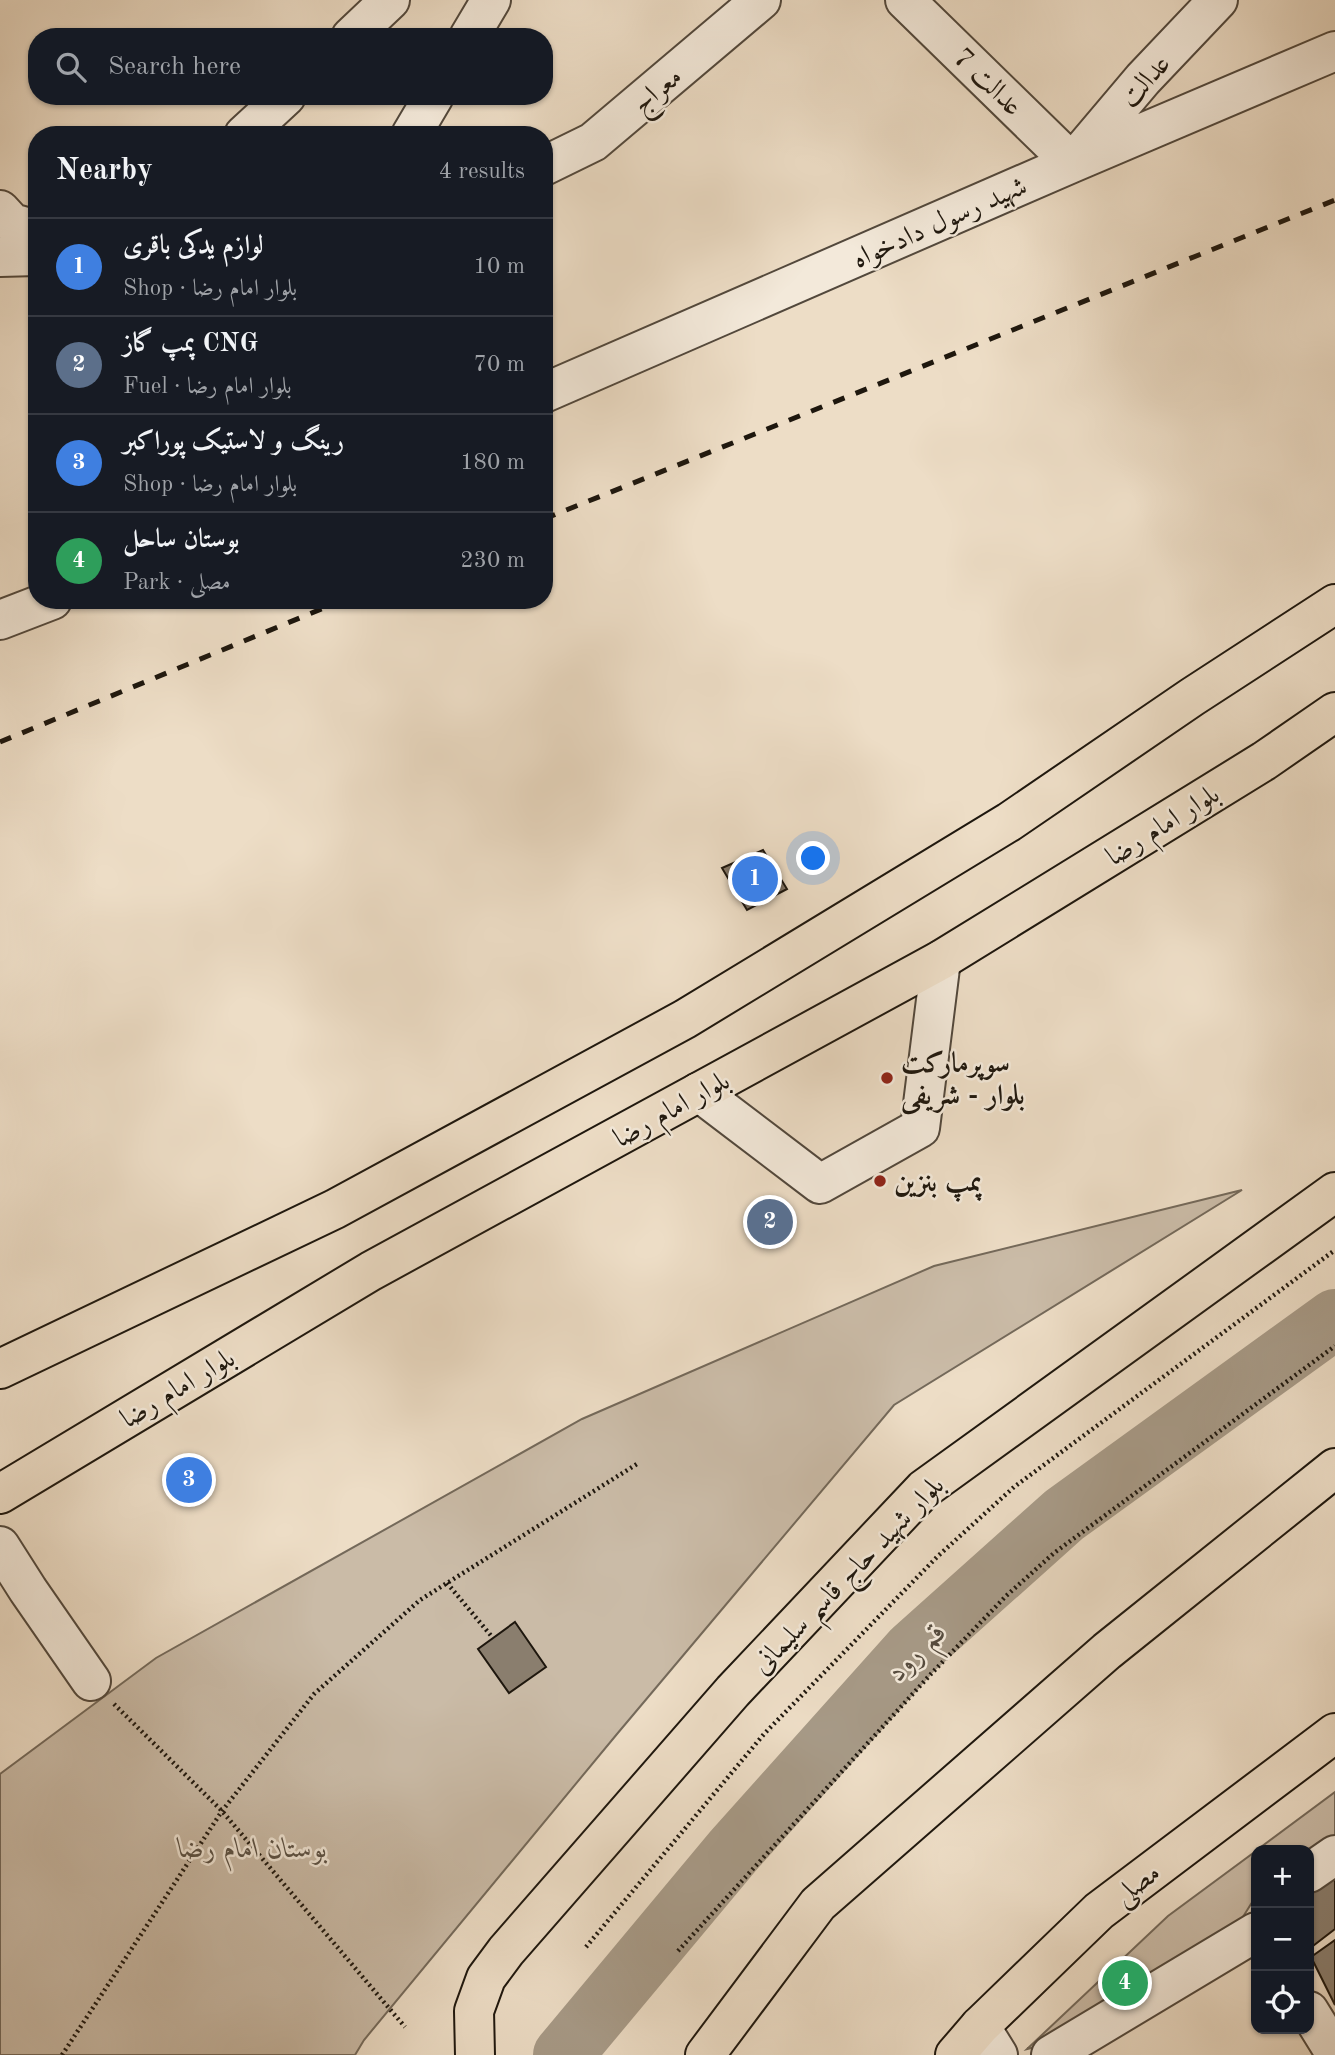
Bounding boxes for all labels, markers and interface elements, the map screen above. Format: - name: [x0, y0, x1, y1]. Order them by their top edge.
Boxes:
- search box: [28, 28, 553, 105]
- street label: عدالت 7: [947, 44, 1027, 122]
- icon: search: [52, 48, 90, 86]
- street label: عدالت: [1116, 50, 1177, 114]
- text: Search here: [108, 54, 241, 80]
- street label: معراج: [628, 63, 694, 127]
- text: Nearby: [56, 156, 153, 186]
- text: 4 results: [439, 160, 525, 183]
- street label: شهید رسول دادخواه: [849, 173, 1032, 276]
- text: لوازم یدکی باقری: [123, 233, 264, 259]
- text: 1: [72, 255, 86, 278]
- text: 10 m: [474, 255, 525, 278]
- text: Shop · بلوار امام رضا: [123, 277, 297, 300]
- text: پمپ گاز CNG: [123, 331, 258, 357]
- text: 2: [72, 353, 86, 376]
- text: 70 m: [474, 353, 525, 376]
- text: Fuel · بلوار امام رضا: [123, 375, 292, 398]
- text: رینگ و لاستیک پوراکبر: [123, 429, 344, 455]
- text: 3: [72, 451, 86, 474]
- text: 180 m: [460, 451, 525, 474]
- text: Shop · بلوار امام رضا: [123, 473, 297, 496]
- text: بوستان ساحل: [123, 527, 239, 553]
- text: 4: [72, 549, 86, 572]
- text: 230 m: [460, 549, 525, 572]
- text: Park · مصلی: [123, 571, 231, 594]
- street label: بلوار امام رضا: [1102, 781, 1229, 879]
- your location: [796, 841, 830, 875]
- pin: 1: [732, 853, 778, 905]
- place label: سوپرمارکت بلوار - شریفی: [900, 1050, 1025, 1115]
- street label: بلوار امام رضا: [610, 1067, 739, 1161]
- marker: سوپرمارکت بلوار - شریفی: [879, 1070, 895, 1086]
- place label: پمپ بنزین: [894, 1170, 982, 1202]
- marker: پمپ بنزین: [872, 1173, 888, 1189]
- pin: 2: [747, 1196, 793, 1248]
- street label: بلوار امام رضا: [117, 1345, 245, 1441]
- pin: 3: [166, 1454, 212, 1506]
- street label: بلوار شهید حاج قاسم سلیمانی: [748, 1472, 958, 1688]
- water label: قم رود: [882, 1617, 961, 1696]
- park label: بوستان امام رضا: [176, 1836, 328, 1872]
- map controls: [1251, 1845, 1314, 2034]
- button: +: [1251, 1845, 1314, 1908]
- street label: مصلی: [1110, 1859, 1168, 1915]
- button: −: [1251, 1908, 1314, 1971]
- pin: 4: [1102, 1957, 1148, 2009]
- button: locate: [1251, 1971, 1314, 2034]

